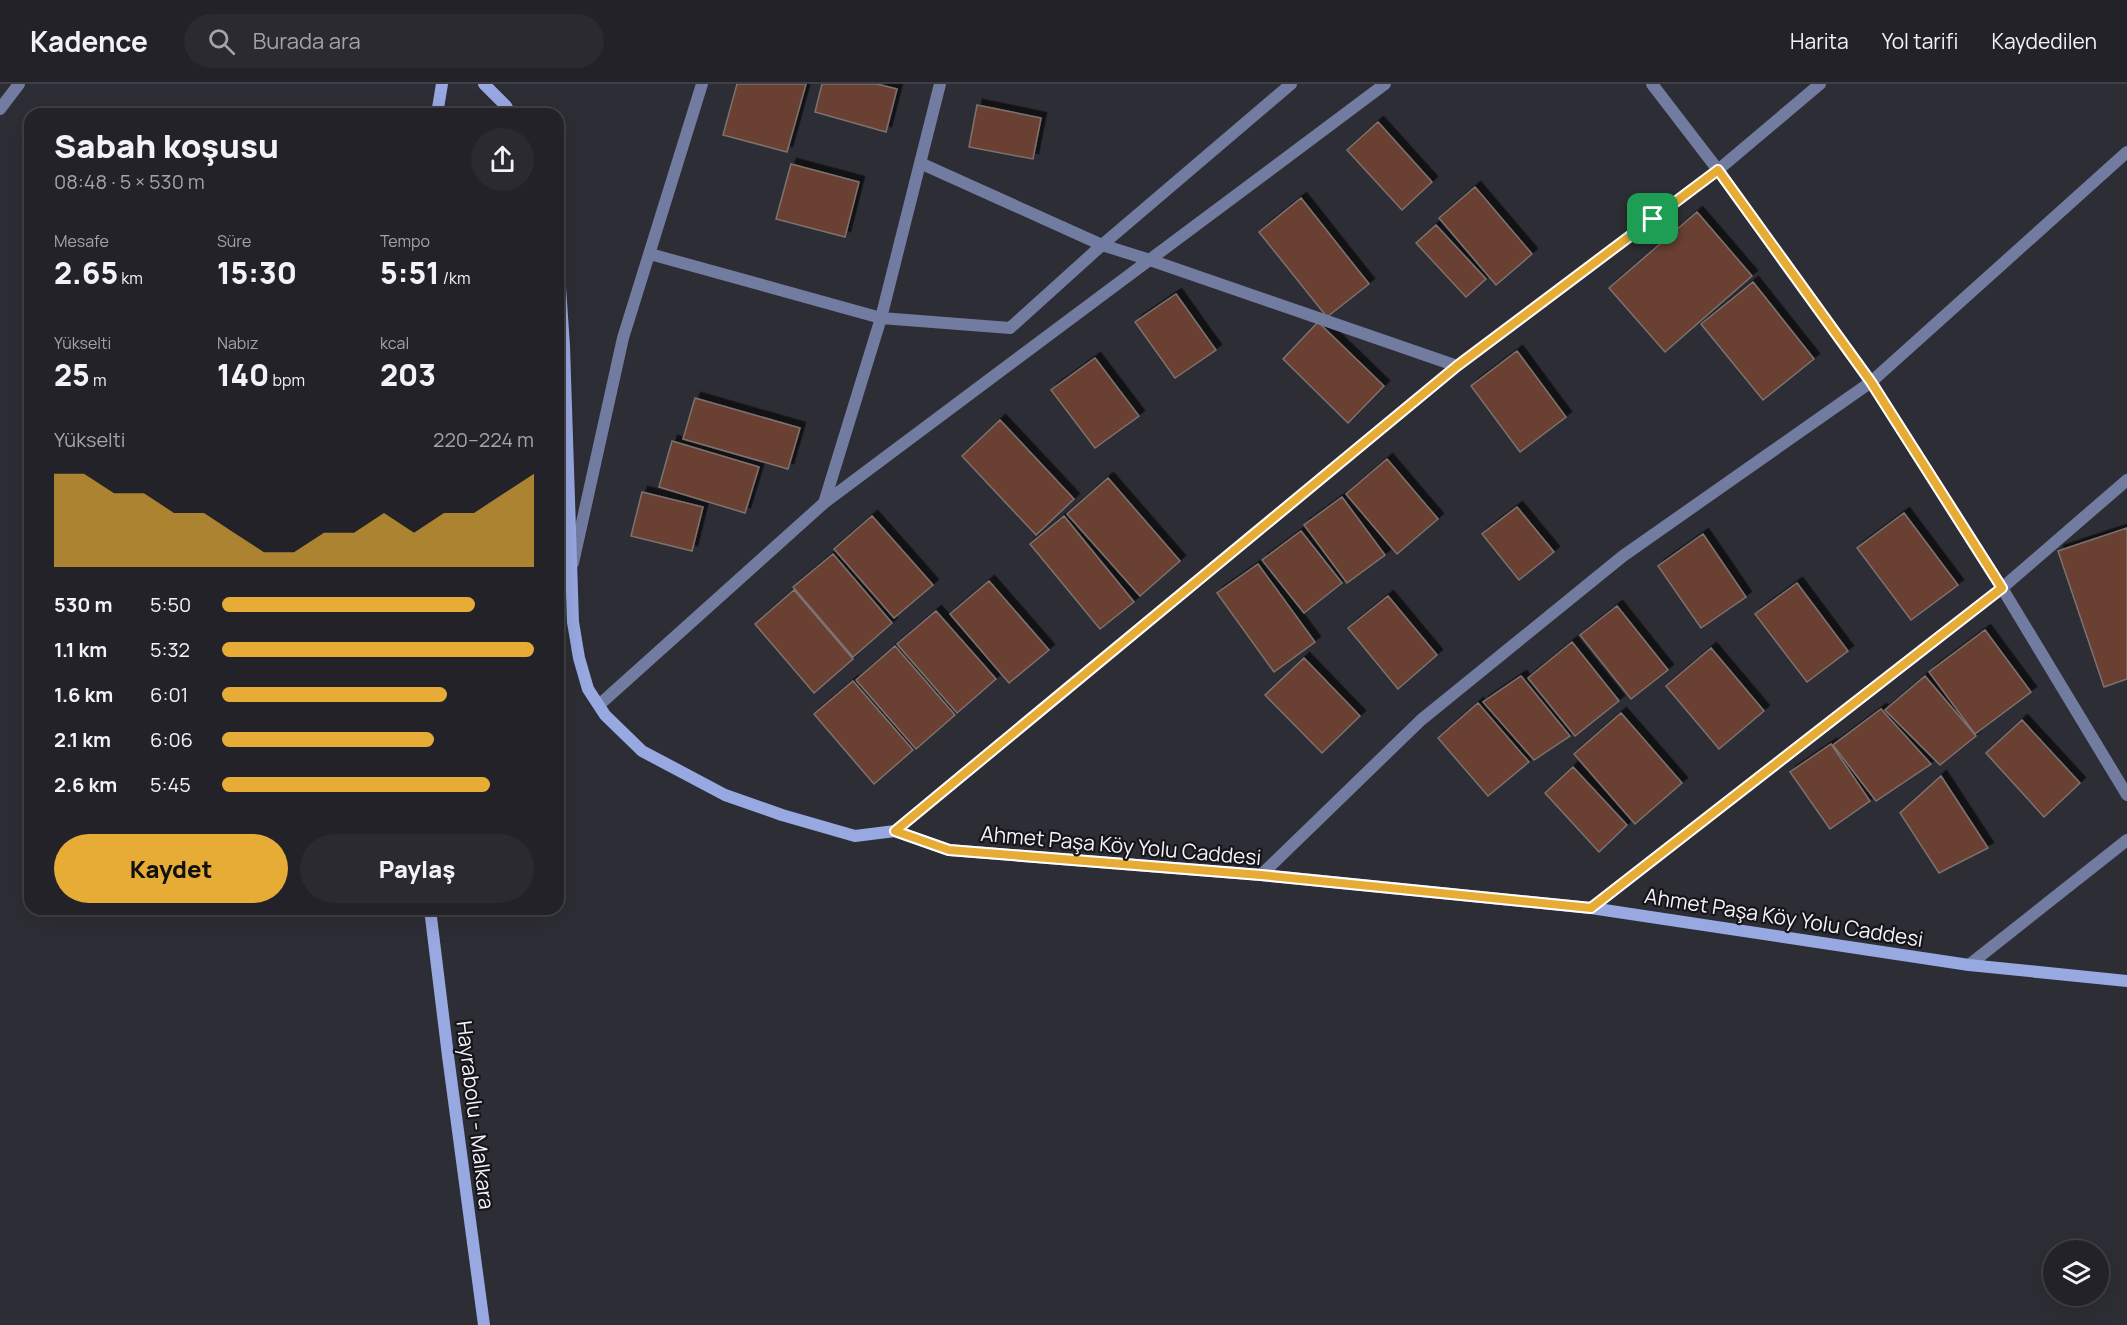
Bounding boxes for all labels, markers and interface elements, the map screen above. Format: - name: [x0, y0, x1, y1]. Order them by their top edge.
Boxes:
- search box: [184, 14, 604, 68]
- text: Kadence: [30, 22, 148, 60]
- icon: search: [205, 25, 238, 58]
- text: Burada ara: [253, 26, 361, 56]
- text: Harita: [1790, 27, 1849, 55]
- text: Yol tarifi: [1882, 27, 1958, 55]
- text: Kaydedilen: [1991, 27, 2097, 55]
- text: Sabah koşusu: [54, 123, 279, 168]
- button: share: [471, 128, 534, 191]
- text: 08:48 · 5 × 530 m: [54, 168, 205, 195]
- pin: [1627, 193, 1678, 244]
- icon: arrive: [1636, 202, 1669, 235]
- text: Mesafe: [54, 230, 109, 252]
- text: Süre: [217, 230, 251, 252]
- text: Tempo: [380, 230, 430, 252]
- text: 2.65: [54, 252, 118, 293]
- text: 15:30: [217, 252, 297, 293]
- text: 5:51: [380, 252, 440, 293]
- text: km: [118, 267, 143, 289]
- text: /km: [440, 267, 471, 289]
- text: Yükselti: [54, 332, 111, 354]
- text: Nabız: [217, 332, 259, 354]
- text: kcal: [380, 332, 409, 354]
- text: 25: [54, 354, 90, 395]
- text: 140: [217, 354, 269, 395]
- text: 203: [380, 354, 436, 395]
- text: m: [90, 369, 107, 391]
- text: bpm: [269, 369, 305, 391]
- text: Yükselti: [54, 426, 125, 453]
- text: 220–224 m: [433, 426, 534, 453]
- text: 530 m: [54, 591, 113, 618]
- text: 5:50: [150, 591, 191, 618]
- text: 1.1 km: [54, 636, 107, 663]
- text: 5:32: [150, 636, 190, 663]
- text: 1.6 km: [54, 681, 113, 708]
- text: 6:01: [150, 681, 188, 708]
- text: 2.1 km: [54, 726, 111, 753]
- text: 6:06: [150, 726, 193, 753]
- text: 2.6 km: [54, 771, 117, 798]
- text: 5:45: [150, 771, 191, 798]
- street label: Ahmet Paşa Köy Yolu Caddesi: [979, 819, 1263, 871]
- button: Kaydet: [54, 834, 288, 903]
- button: Paylaş: [300, 834, 534, 903]
- street label: Ahmet Paşa Köy Yolu Caddesi: [1643, 881, 1925, 953]
- street label: Hayrabolu - Malkara: [451, 1019, 501, 1211]
- map controls: [2043, 1240, 2109, 1306]
- button: layers: [2043, 1240, 2109, 1306]

